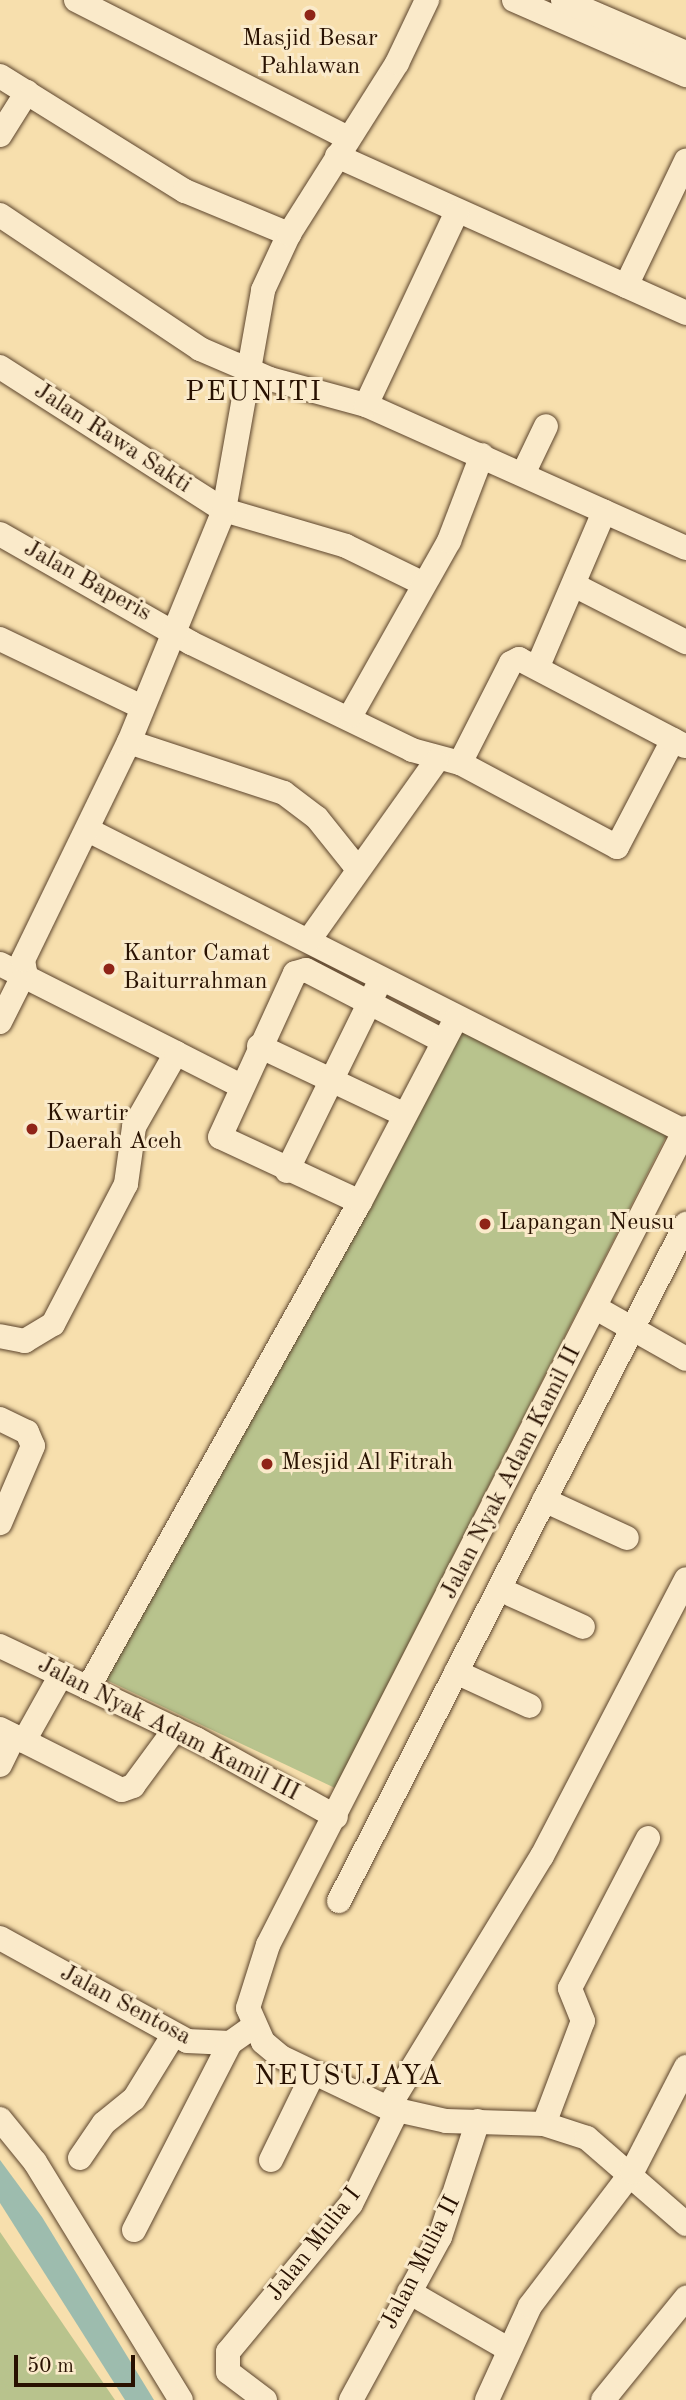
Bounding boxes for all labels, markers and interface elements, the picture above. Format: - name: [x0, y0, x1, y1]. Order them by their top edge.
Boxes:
- marker: Masjid Besar Pahlawan: [302, 7, 318, 23]
- place label: Masjid Besar Pahlawan: [242, 26, 378, 82]
- district label: PEUNITI: [186, 376, 322, 410]
- street label: Jalan Rawa Sakti: [28, 377, 196, 501]
- street label: Jalan Baperis: [18, 535, 156, 629]
- place label: Kantor Camat Baiturrahman: [123, 941, 270, 997]
- marker: Kantor Camat Baiturrahman: [101, 961, 117, 977]
- place label: Kwartir Daerah Aceh: [46, 1101, 182, 1157]
- marker: Kwartir Daerah Aceh: [24, 1121, 40, 1137]
- place label: Lapangan Neusu: [499, 1210, 674, 1238]
- marker: Lapangan Neusu: [477, 1216, 493, 1232]
- street label: Jalan Nyak Adam Kamil II: [436, 1342, 588, 1604]
- place label: Mesjid Al Fitrah: [281, 1450, 453, 1478]
- marker: Mesjid Al Fitrah: [259, 1456, 275, 1472]
- street label: Jalan Nyak Adam Kamil III: [32, 1651, 304, 1809]
- street label: Jalan Sentosa: [55, 1959, 195, 2053]
- district label: NEUSUJAYA: [256, 2060, 442, 2094]
- street label: Jalan Mulia I: [262, 2182, 368, 2308]
- street label: Jalan Mulia II: [376, 2191, 468, 2335]
- scale bar: [18, 2340, 138, 2384]
- text: 50 m: [27, 2356, 74, 2377]

